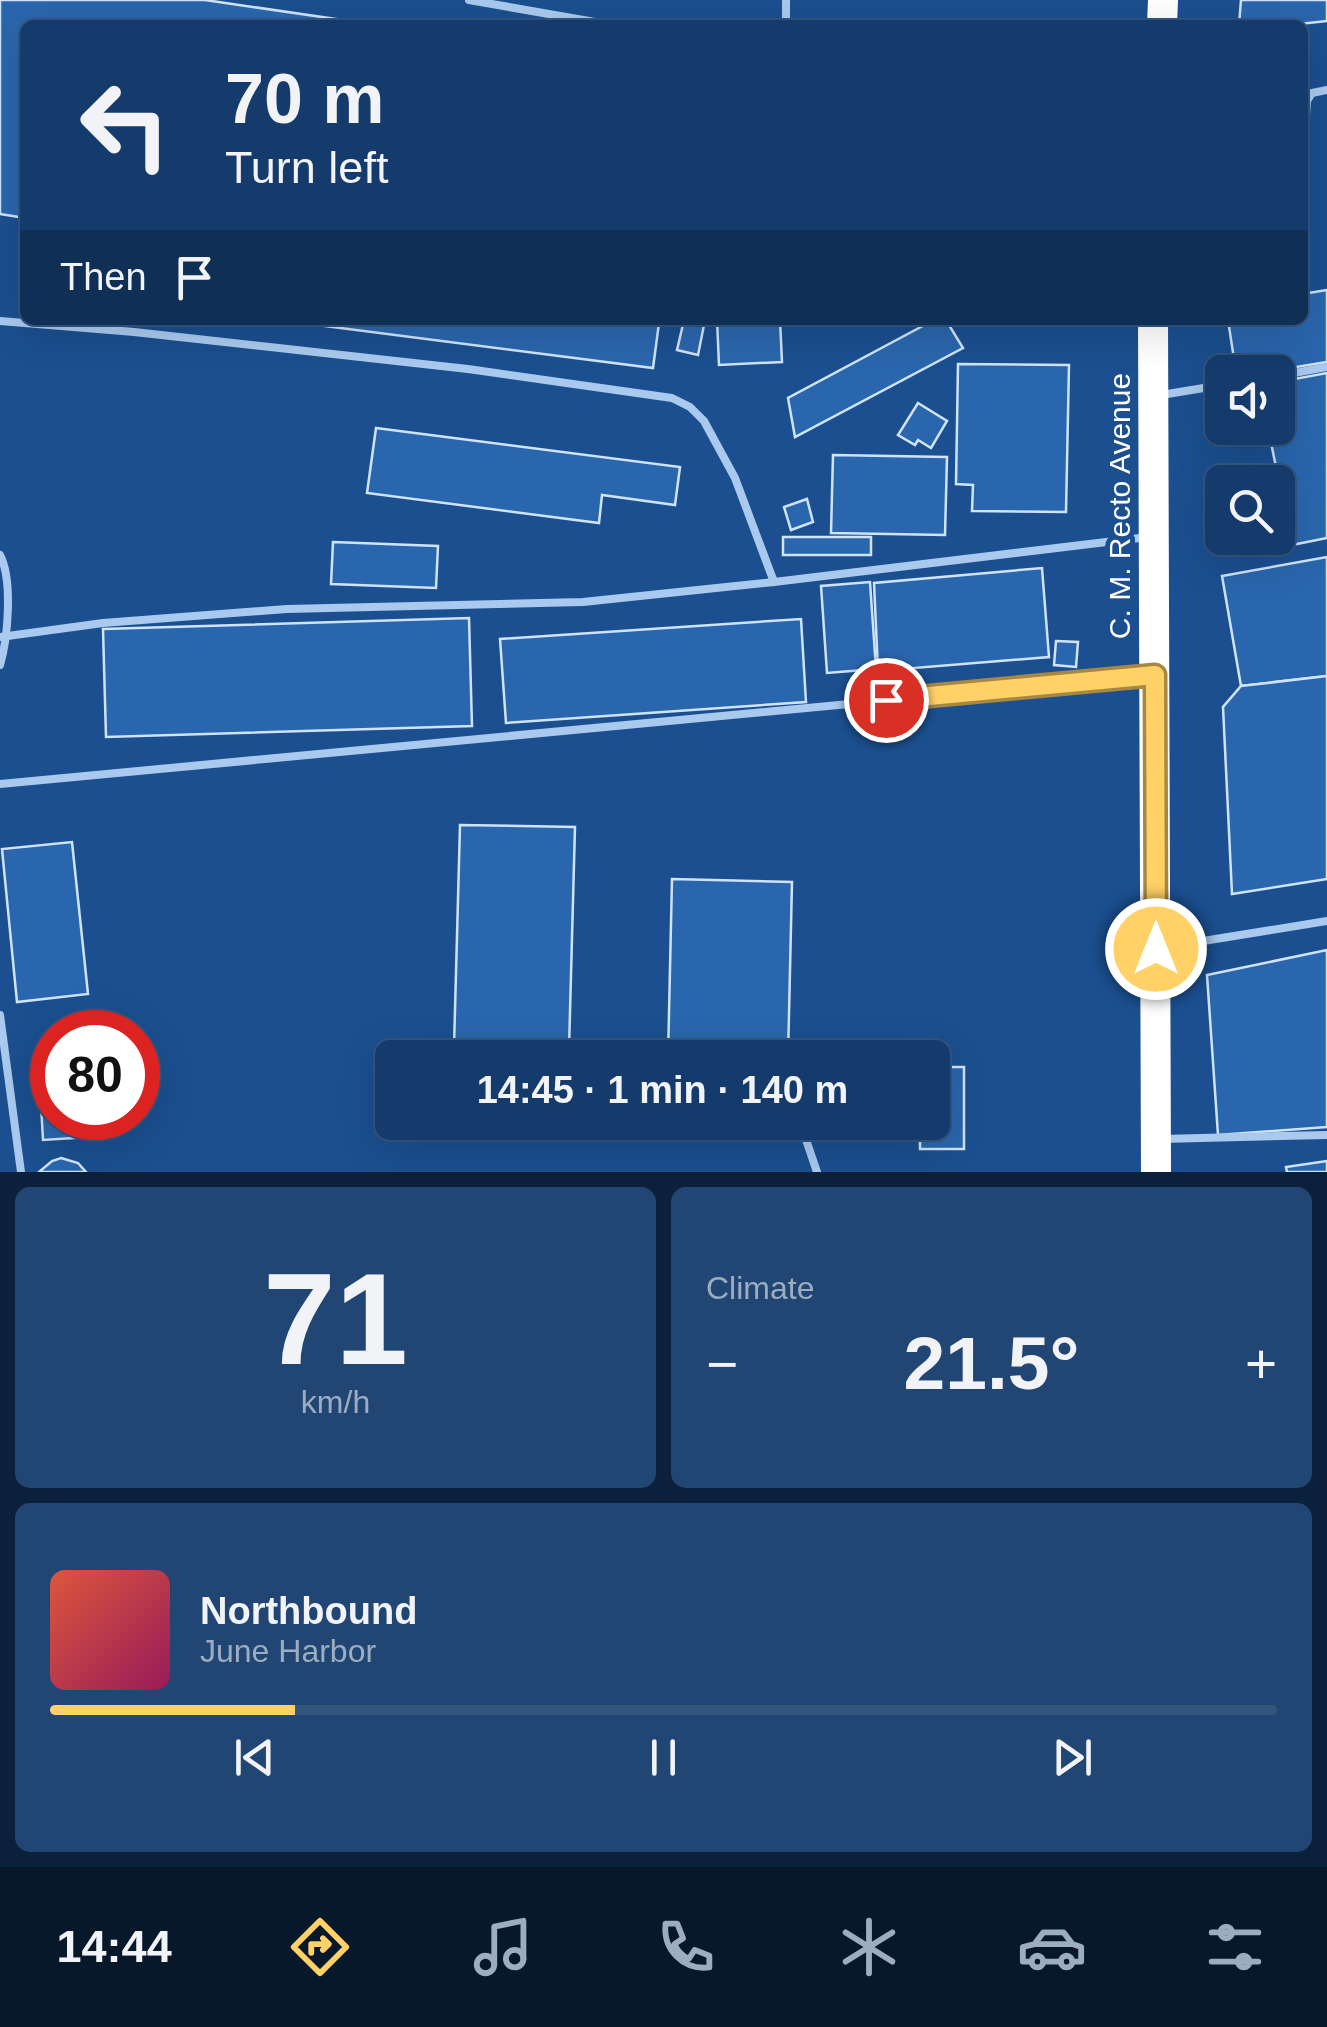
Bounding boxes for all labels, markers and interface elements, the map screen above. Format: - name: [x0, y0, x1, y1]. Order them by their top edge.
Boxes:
- icon: left: [60, 60, 190, 190]
- text: 70 m: [225, 60, 385, 138]
- text: Turn left: [225, 142, 388, 193]
- icon: arrive: [167, 250, 222, 305]
- text: Then: [60, 256, 147, 298]
- map controls: [1205, 355, 1295, 555]
- button: sound: [1205, 355, 1295, 445]
- street label: C. M. Recto Avenue: [1103, 373, 1136, 639]
- button: search: [1205, 465, 1295, 555]
- pin: [844, 658, 929, 743]
- icon: arrive: [859, 673, 914, 728]
- position arrow: [1104, 897, 1208, 1001]
- speed limit sign: 80: [30, 1010, 160, 1140]
- text: 14:45 · 1 min · 140 m: [477, 1069, 848, 1111]
- text: 71: [263, 1246, 408, 1392]
- text: Climate: [706, 1270, 814, 1306]
- text: 21.5°: [904, 1321, 1079, 1405]
- text: −: [706, 1333, 738, 1395]
- text: +: [1245, 1333, 1277, 1395]
- text: km/h: [301, 1384, 370, 1420]
- text: Northbound: [200, 1590, 417, 1632]
- text: June Harbor: [200, 1633, 376, 1669]
- icon: previous: [227, 1730, 282, 1785]
- icon: pause: [636, 1730, 691, 1785]
- icon: next: [1045, 1730, 1100, 1785]
- icon: directions: [285, 1912, 355, 1982]
- icon: music: [468, 1912, 538, 1982]
- icon: phone: [651, 1912, 721, 1982]
- icon: climate: [834, 1912, 904, 1982]
- icon: car: [1017, 1912, 1087, 1982]
- icon: filters: [1200, 1912, 1270, 1982]
- text: 14:44: [57, 1921, 172, 1972]

